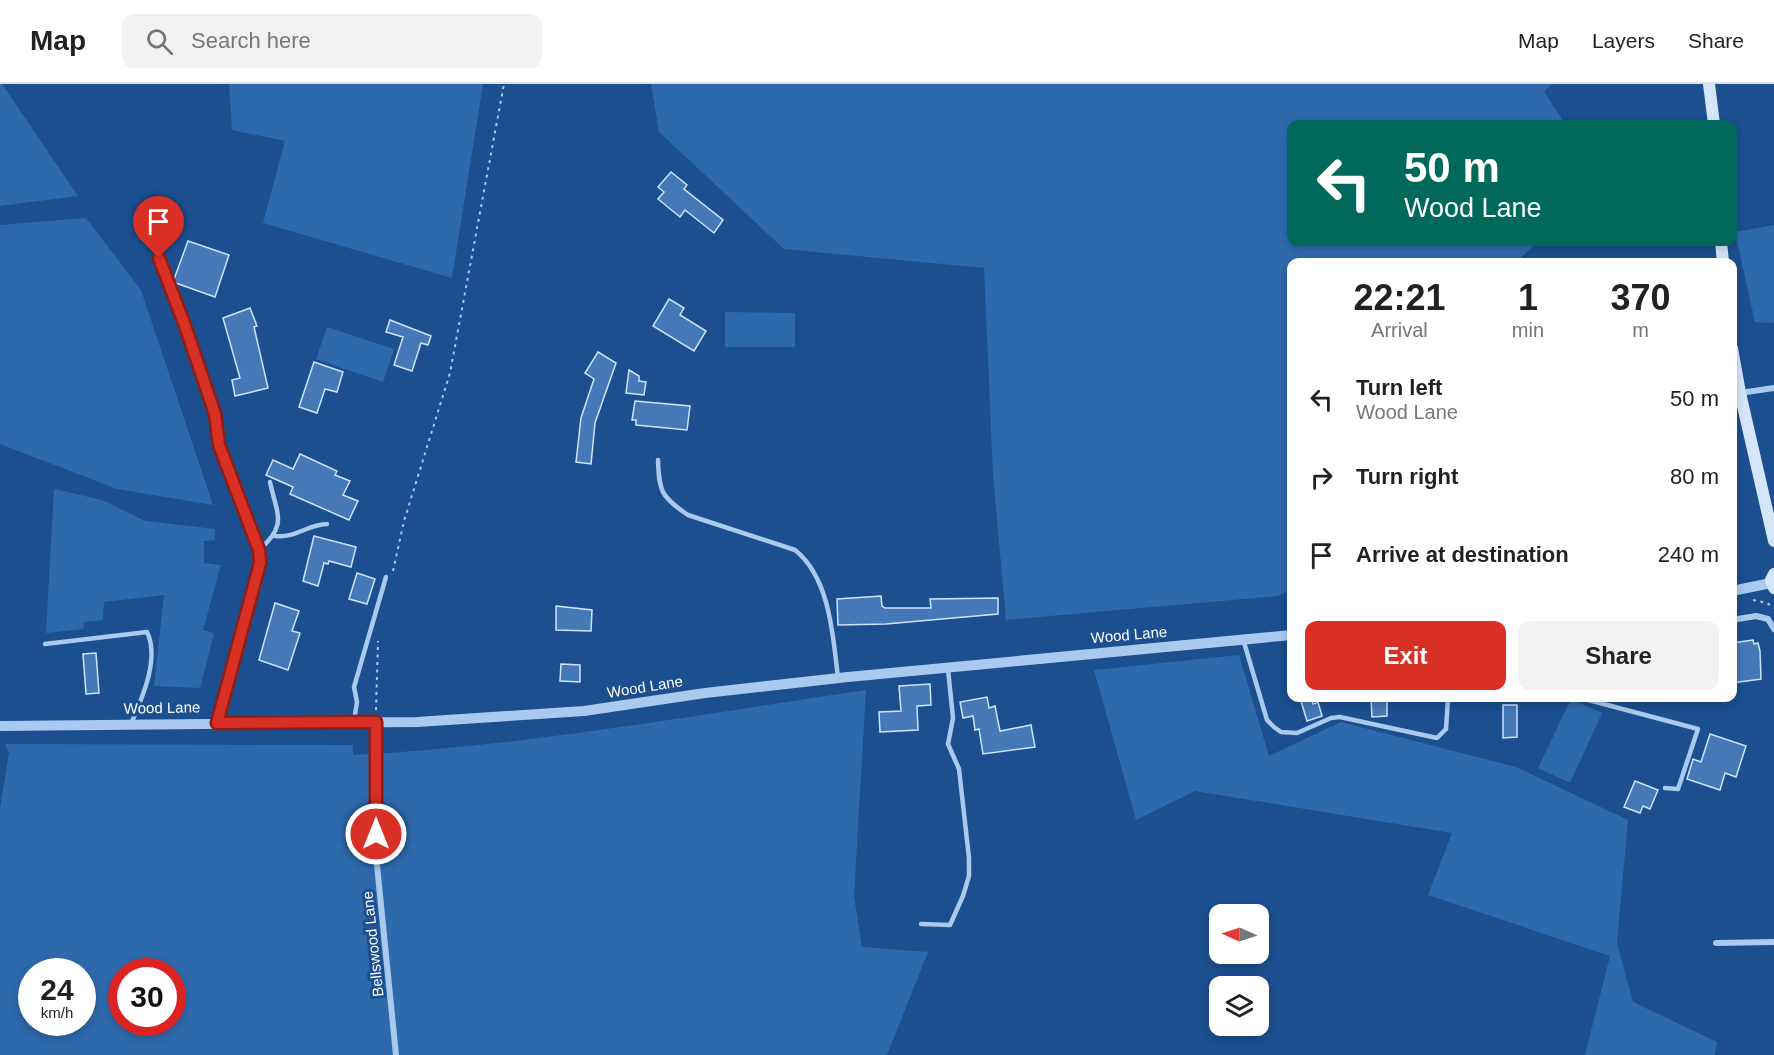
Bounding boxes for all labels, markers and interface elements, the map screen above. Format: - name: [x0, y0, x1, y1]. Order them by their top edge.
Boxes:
- search box: [122, 14, 542, 68]
- text: Map: [30, 25, 86, 56]
- icon: search: [143, 25, 176, 58]
- text: Search here: [191, 28, 311, 53]
- text: Map: [1518, 29, 1559, 52]
- text: Layers: [1592, 29, 1655, 52]
- text: Share: [1688, 29, 1744, 52]
- icon: left: [1305, 144, 1383, 222]
- text: 50 m: [1404, 144, 1500, 191]
- text: Wood Lane: [1404, 193, 1542, 223]
- pin: [133, 196, 184, 258]
- icon: arrive: [142, 205, 175, 238]
- text: 22:21: [1353, 277, 1445, 318]
- text: 1: [1518, 277, 1538, 318]
- text: 370: [1610, 277, 1671, 318]
- text: Arrival: [1371, 319, 1428, 341]
- text: min: [1512, 319, 1544, 341]
- text: m: [1632, 319, 1649, 341]
- text: Turn left: [1356, 375, 1442, 400]
- icon: left: [1305, 383, 1338, 416]
- text: 50 m: [1670, 386, 1719, 411]
- text: Wood Lane: [1356, 401, 1458, 423]
- icon: right: [1305, 461, 1338, 494]
- text: Turn right: [1356, 464, 1458, 489]
- text: 80 m: [1670, 464, 1719, 489]
- icon: arrive: [1305, 539, 1338, 572]
- text: Arrive at destination: [1356, 542, 1569, 567]
- text: 240 m: [1658, 542, 1719, 567]
- button: Exit: [1305, 621, 1506, 690]
- button: Share: [1518, 621, 1719, 690]
- street label: Wood Lane: [1090, 623, 1168, 646]
- street label: Wood Lane: [606, 672, 684, 701]
- street label: Wood Lane: [124, 698, 200, 717]
- position arrow: [344, 802, 408, 866]
- street label: Bellswood Lane: [359, 890, 386, 998]
- north arrow: [1209, 904, 1269, 964]
- map controls: [1209, 904, 1269, 1036]
- speed limit sign: 30: [108, 958, 186, 1036]
- text: 24: [40, 973, 74, 1006]
- button: layers: [1209, 976, 1269, 1036]
- text: km/h: [41, 1004, 73, 1021]

